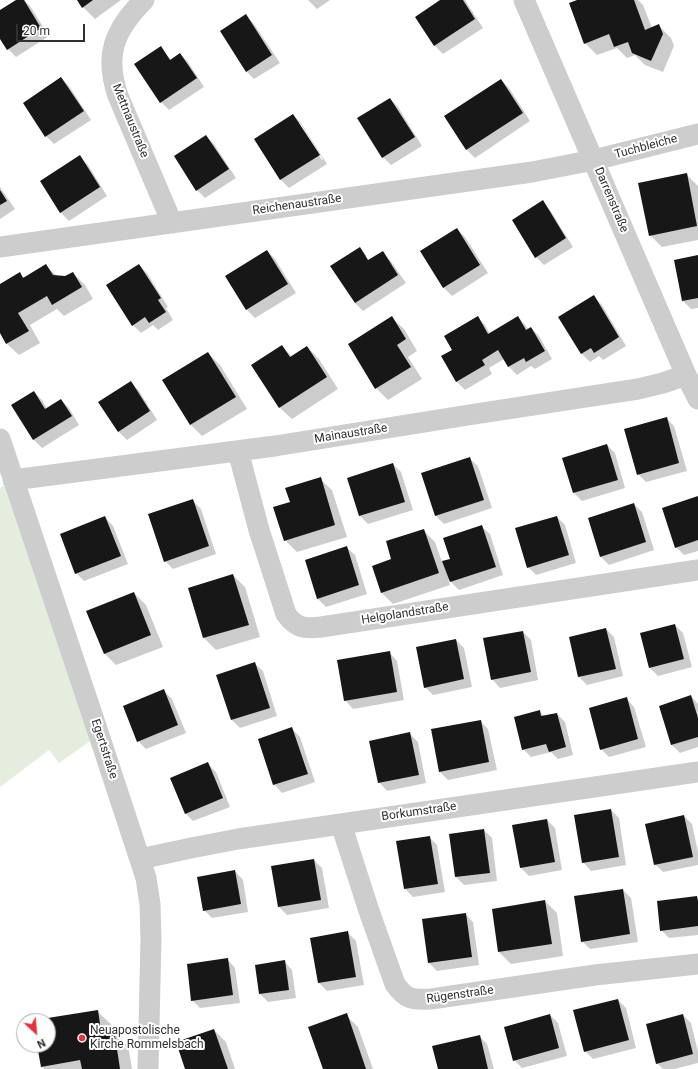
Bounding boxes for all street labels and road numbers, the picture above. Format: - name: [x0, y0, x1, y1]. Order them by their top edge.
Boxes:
- street label: Mettnaustraße: [109, 82, 151, 160]
- street label: Tuchbleiche: [613, 132, 679, 162]
- street label: Darrenstraße: [591, 165, 631, 235]
- street label: Reichenaustraße: [252, 192, 342, 218]
- street label: Mainaustraße: [313, 421, 389, 447]
- street label: Helgolandstraße: [360, 600, 450, 628]
- street label: Egertstraße: [88, 717, 120, 781]
- street label: Borkumstraße: [381, 800, 457, 824]
- street label: Rügenstraße: [425, 983, 495, 1007]

